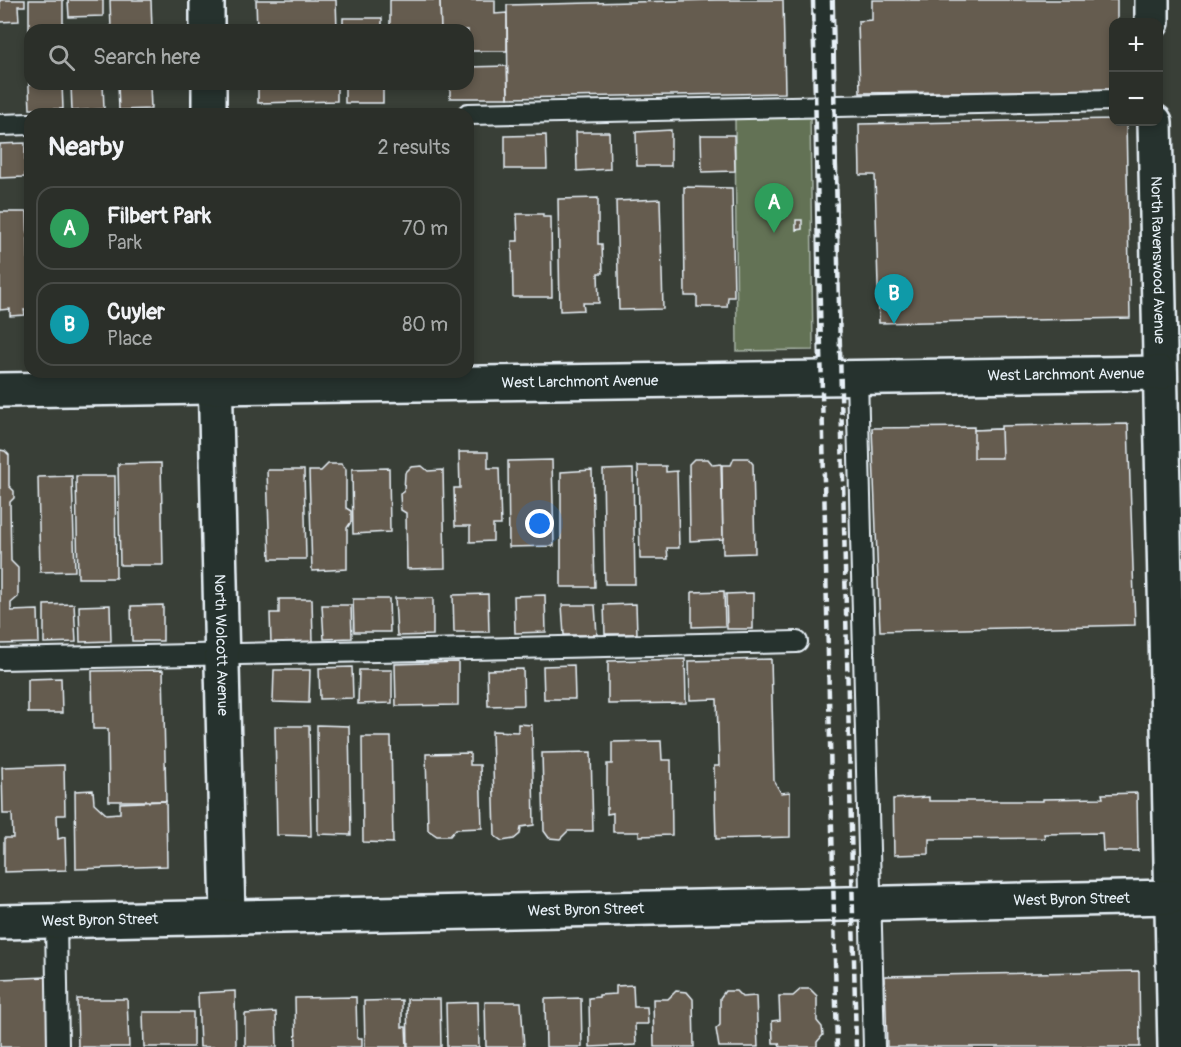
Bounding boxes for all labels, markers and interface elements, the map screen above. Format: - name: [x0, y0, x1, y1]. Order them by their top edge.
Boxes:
- map controls: [1109, 18, 1163, 126]
- button: +: [1109, 18, 1163, 72]
- search box: [24, 24, 474, 90]
- icon: search: [45, 41, 78, 74]
- text: Search here: [93, 43, 200, 71]
- button: −: [1109, 72, 1163, 126]
- text: Nearby: [48, 131, 124, 163]
- text: 2 results: [378, 135, 450, 160]
- street label: North Ravenswood Avenue: [1147, 176, 1169, 344]
- pin: A: [754, 184, 794, 233]
- text: Filbert Park: [107, 202, 211, 230]
- text: A: [63, 216, 76, 241]
- text: 70 m: [402, 216, 448, 241]
- text: Park: [107, 230, 142, 255]
- pin: B: [874, 274, 914, 324]
- text: Cuyler: [107, 298, 165, 326]
- text: B: [64, 312, 75, 337]
- text: 80 m: [402, 312, 448, 337]
- text: Place: [107, 326, 152, 351]
- street label: West Larchmont Avenue: [987, 364, 1145, 385]
- street label: West Larchmont Avenue: [501, 371, 659, 392]
- your location: [525, 509, 554, 538]
- street label: North Wolcott Avenue: [210, 574, 233, 717]
- street label: West Byron Street: [1013, 888, 1131, 910]
- street label: West Byron Street: [527, 899, 645, 920]
- street label: West Byron Street: [41, 909, 159, 931]

